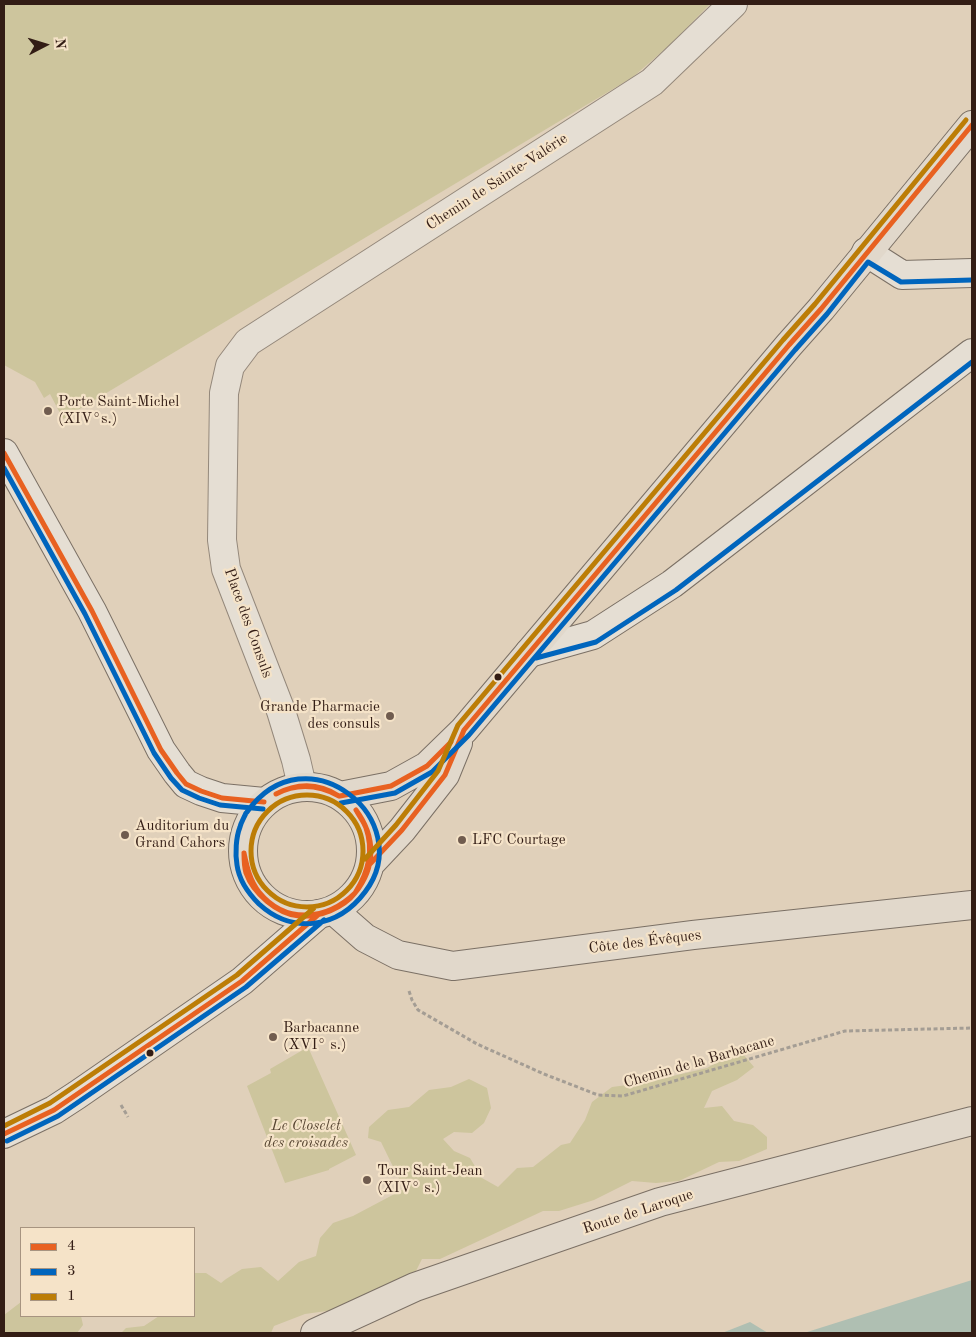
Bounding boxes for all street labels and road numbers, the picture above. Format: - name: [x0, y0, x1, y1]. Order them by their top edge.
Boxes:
- street label: Chemin de Sainte-Valérie: [423, 130, 571, 234]
- street label: Place des Consuls: [220, 566, 276, 680]
- street label: Côte des Évêques: [588, 926, 702, 958]
- street label: Chemin de la Barbacane: [622, 1032, 776, 1092]
- street label: Route de Laroque: [581, 1186, 695, 1238]

